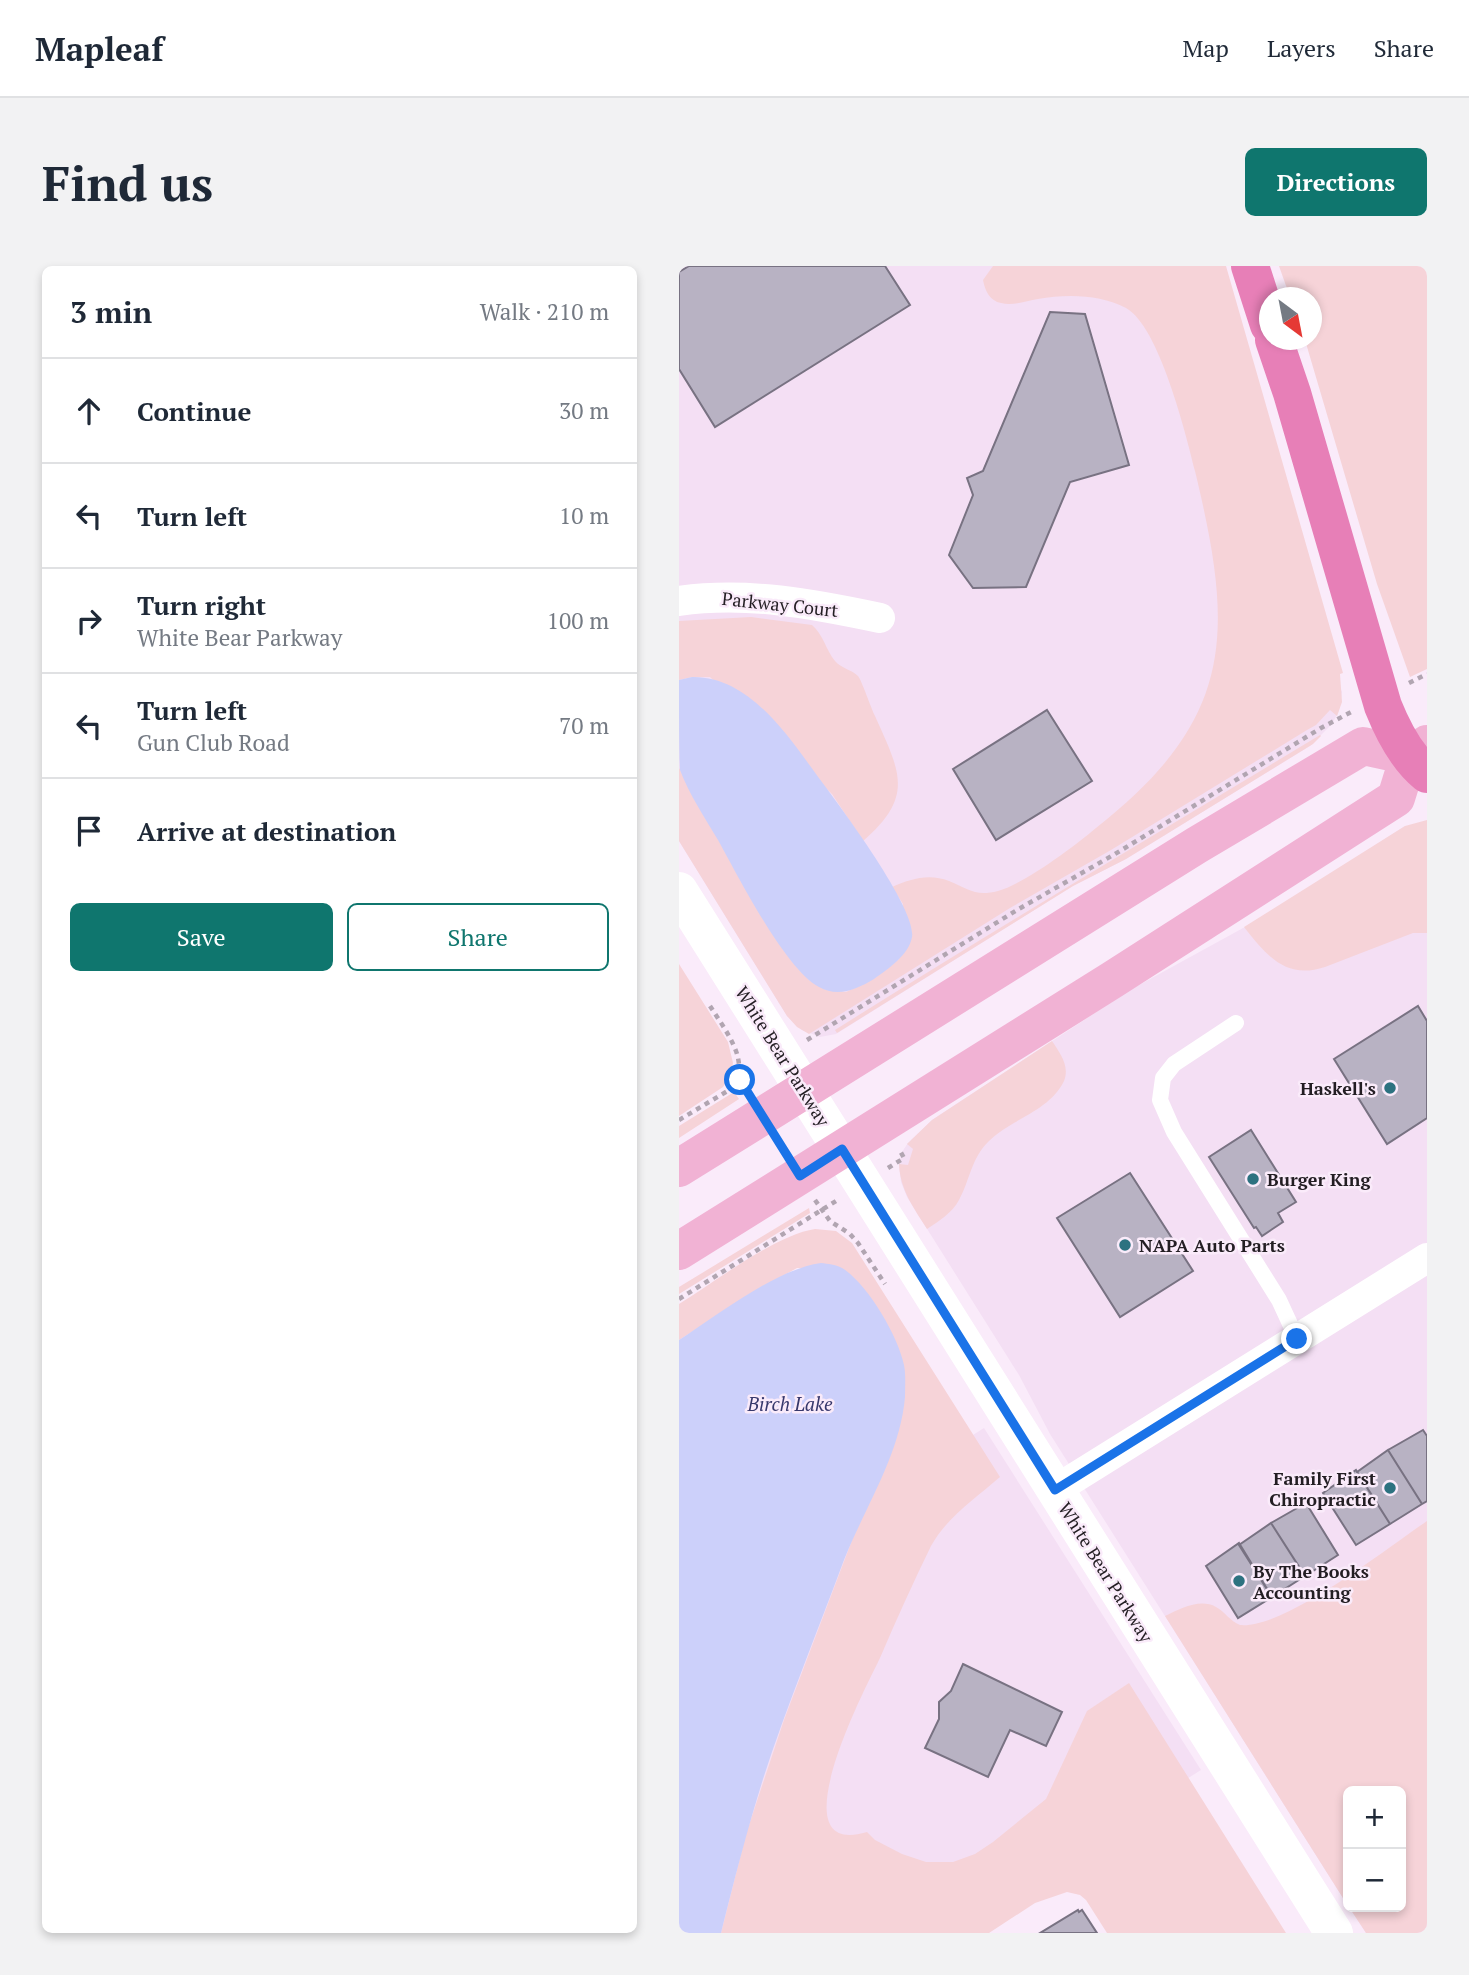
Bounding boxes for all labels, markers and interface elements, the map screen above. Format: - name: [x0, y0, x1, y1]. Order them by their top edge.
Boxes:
- text: Mapleaf: [35, 27, 164, 70]
- text: Map: [1182, 32, 1229, 64]
- text: Layers: [1267, 32, 1336, 64]
- text: Share: [1374, 32, 1434, 64]
- button: Directions: [1245, 148, 1427, 216]
- text: Find us: [42, 150, 213, 215]
- north arrow: [1259, 287, 1322, 350]
- text: 3 min: [70, 292, 152, 332]
- text: Walk · 210 m: [480, 296, 609, 327]
- icon: ahead: [70, 392, 108, 430]
- text: Continue: [137, 394, 251, 428]
- text: 30 m: [559, 395, 609, 426]
- icon: left: [70, 497, 108, 535]
- text: Turn left: [137, 499, 247, 533]
- text: 10 m: [559, 500, 609, 531]
- street label: Parkway Court: [721, 586, 840, 622]
- text: Turn right: [137, 588, 266, 622]
- icon: right: [70, 602, 108, 640]
- text: 100 m: [547, 605, 609, 636]
- text: White Bear Parkway: [137, 622, 342, 653]
- text: Turn left: [137, 693, 247, 727]
- icon: left: [70, 707, 108, 745]
- text: 70 m: [559, 710, 609, 741]
- text: Gun Club Road: [137, 727, 290, 758]
- icon: arrive: [70, 812, 108, 850]
- text: Arrive at destination: [137, 814, 396, 848]
- button: Save: [70, 903, 333, 971]
- button: Share: [347, 903, 609, 971]
- street label: White Bear Parkway: [730, 982, 836, 1131]
- route start: [724, 1064, 755, 1095]
- place label: Haskell's: [1300, 1076, 1376, 1100]
- marker: Haskell's: [1382, 1080, 1398, 1096]
- place label: Burger King: [1267, 1167, 1371, 1191]
- marker: Burger King: [1245, 1171, 1261, 1187]
- place label: NAPA Auto Parts: [1139, 1233, 1285, 1257]
- marker: NAPA Auto Parts: [1117, 1237, 1133, 1253]
- route end: [1281, 1323, 1312, 1354]
- water label: Birch Lake: [746, 1391, 833, 1416]
- place label: Family First Chiropractic: [1269, 1466, 1376, 1511]
- marker: Family First Chiropractic: [1382, 1480, 1398, 1496]
- street label: White Bear Parkway: [1053, 1498, 1159, 1647]
- place label: By The Books Accounting: [1253, 1559, 1369, 1604]
- marker: By The Books Accounting: [1231, 1573, 1247, 1589]
- map controls: [1343, 1786, 1406, 1912]
- button: +: [1343, 1786, 1406, 1849]
- button: −: [1343, 1849, 1406, 1912]

